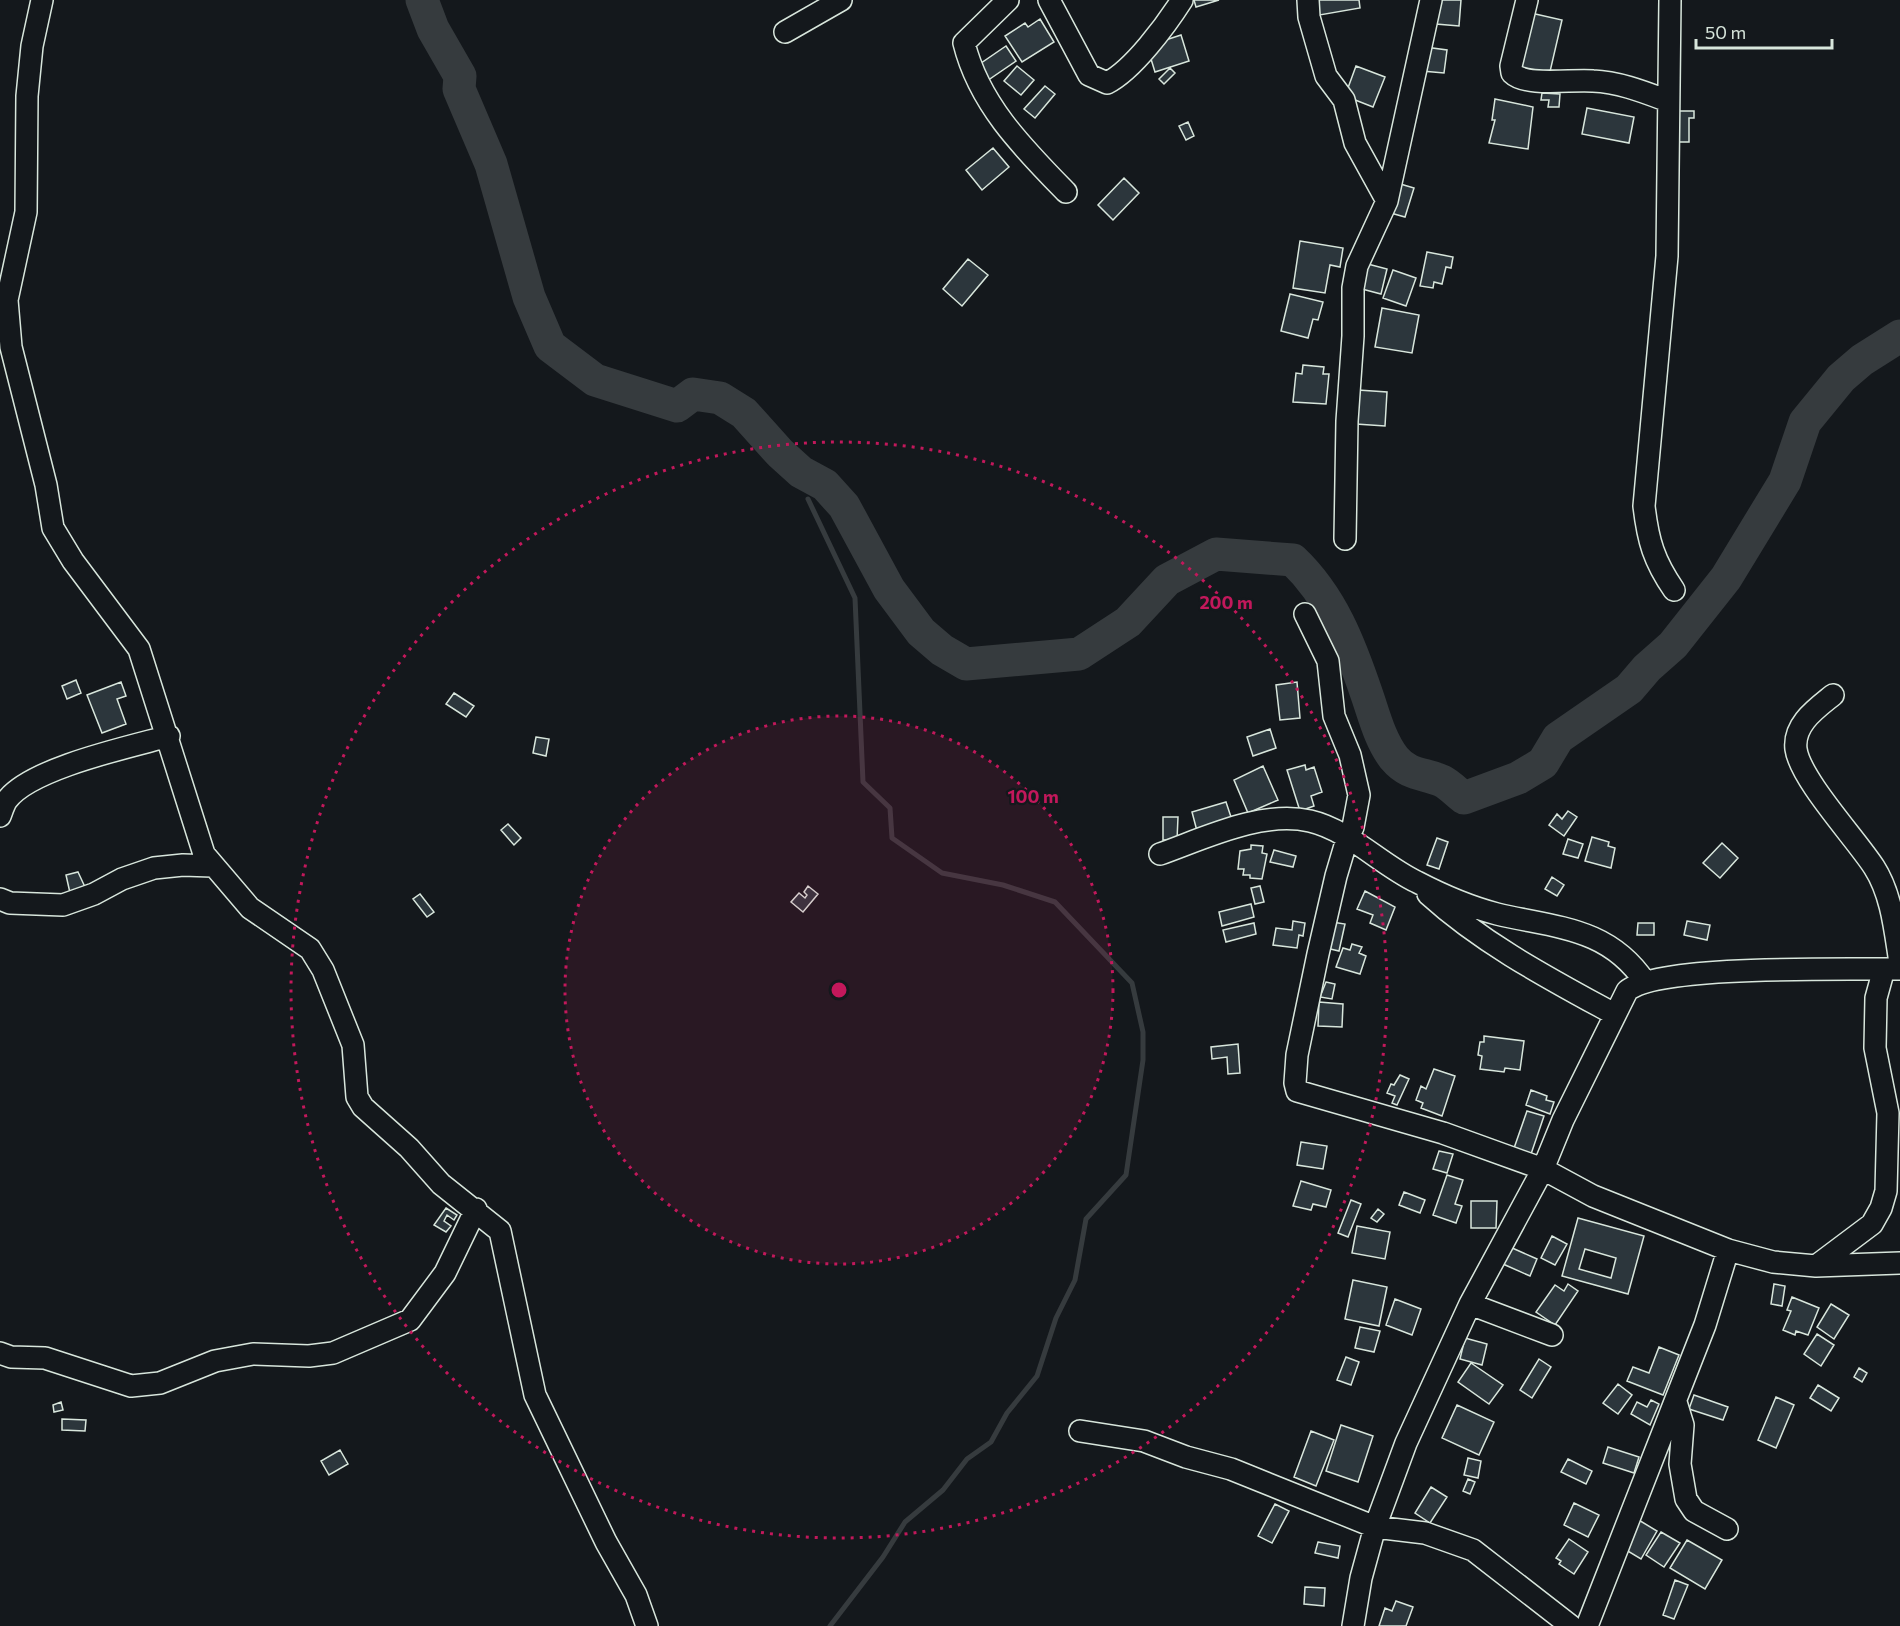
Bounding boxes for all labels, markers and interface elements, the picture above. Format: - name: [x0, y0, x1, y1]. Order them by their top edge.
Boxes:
- scale bar: [1696, 12, 1832, 50]
- text: 50 m: [1705, 21, 1746, 43]
- text: 200 m: [1199, 591, 1253, 613]
- text: 100 m: [1007, 785, 1059, 807]
- centre of rings: [829, 980, 849, 1000]

